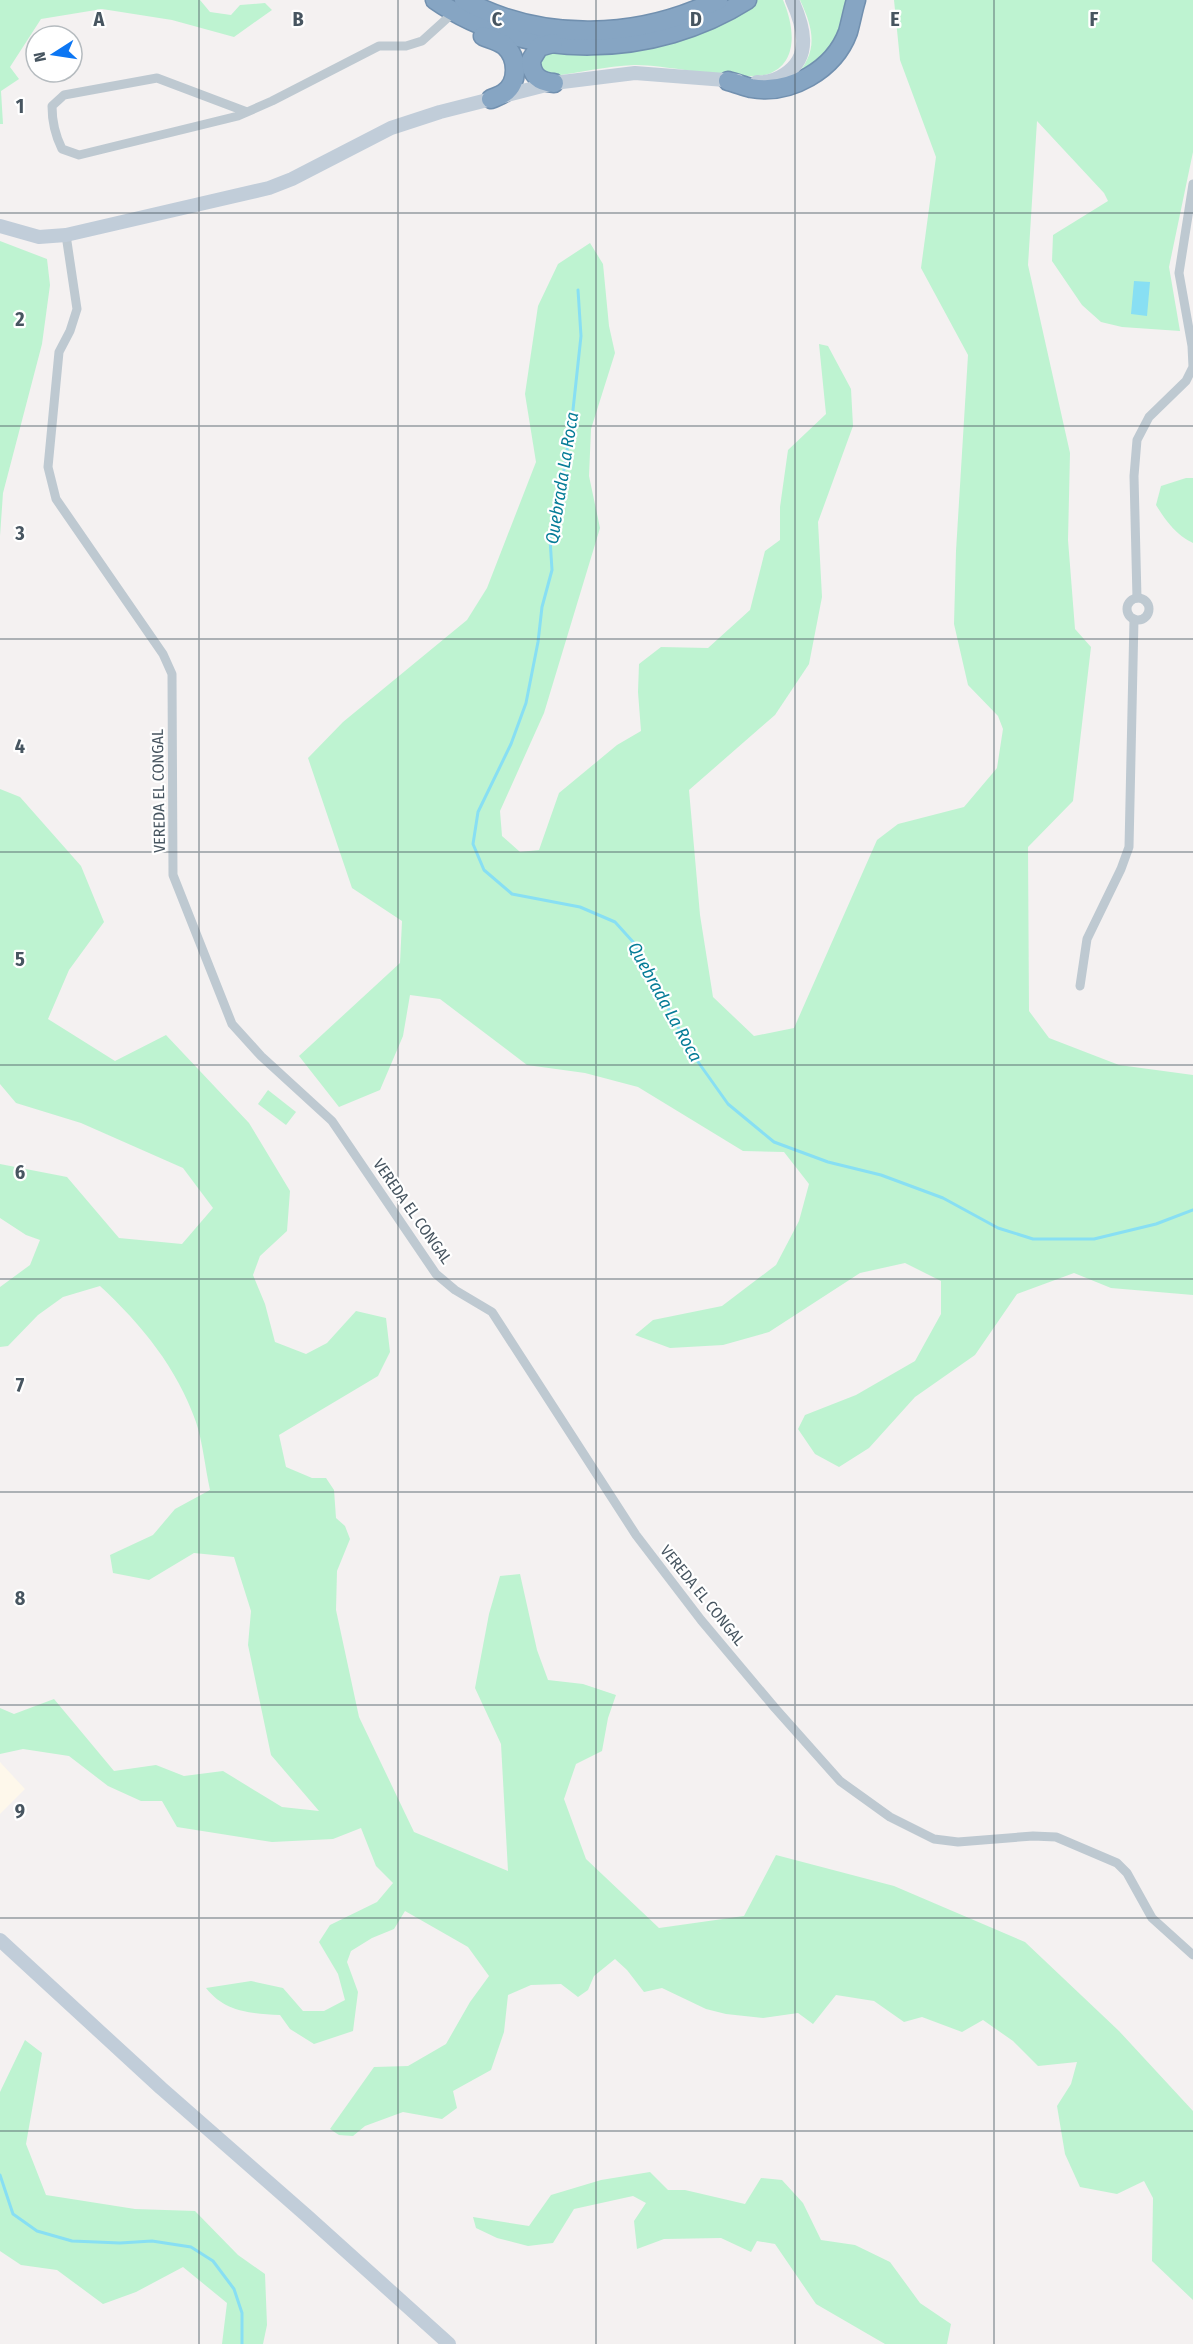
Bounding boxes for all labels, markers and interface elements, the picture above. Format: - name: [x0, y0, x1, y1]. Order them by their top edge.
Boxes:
- text: A: [93, 7, 106, 31]
- text: B: [292, 7, 304, 31]
- text: C: [492, 7, 503, 31]
- text: D: [690, 7, 702, 31]
- text: E: [890, 7, 900, 31]
- text: F: [1090, 7, 1099, 31]
- north arrow: [24, 24, 84, 84]
- text: N: [30, 50, 50, 64]
- text: 1: [16, 94, 24, 118]
- text: 2: [14, 307, 25, 331]
- water label: Quebrada La Roca: [541, 410, 583, 546]
- text: 3: [14, 521, 25, 545]
- street label: VEREDA EL CONGAL: [148, 729, 169, 853]
- text: 4: [15, 734, 25, 758]
- water label: Quebrada La Roca: [623, 938, 707, 1066]
- text: 5: [15, 947, 25, 971]
- street label: VEREDA EL CONGAL: [369, 1155, 456, 1267]
- text: 6: [15, 1160, 25, 1184]
- text: 7: [16, 1373, 25, 1397]
- street label: VEREDA EL CONGAL: [656, 1541, 749, 1649]
- text: 8: [15, 1586, 26, 1610]
- text: 9: [15, 1799, 25, 1823]

